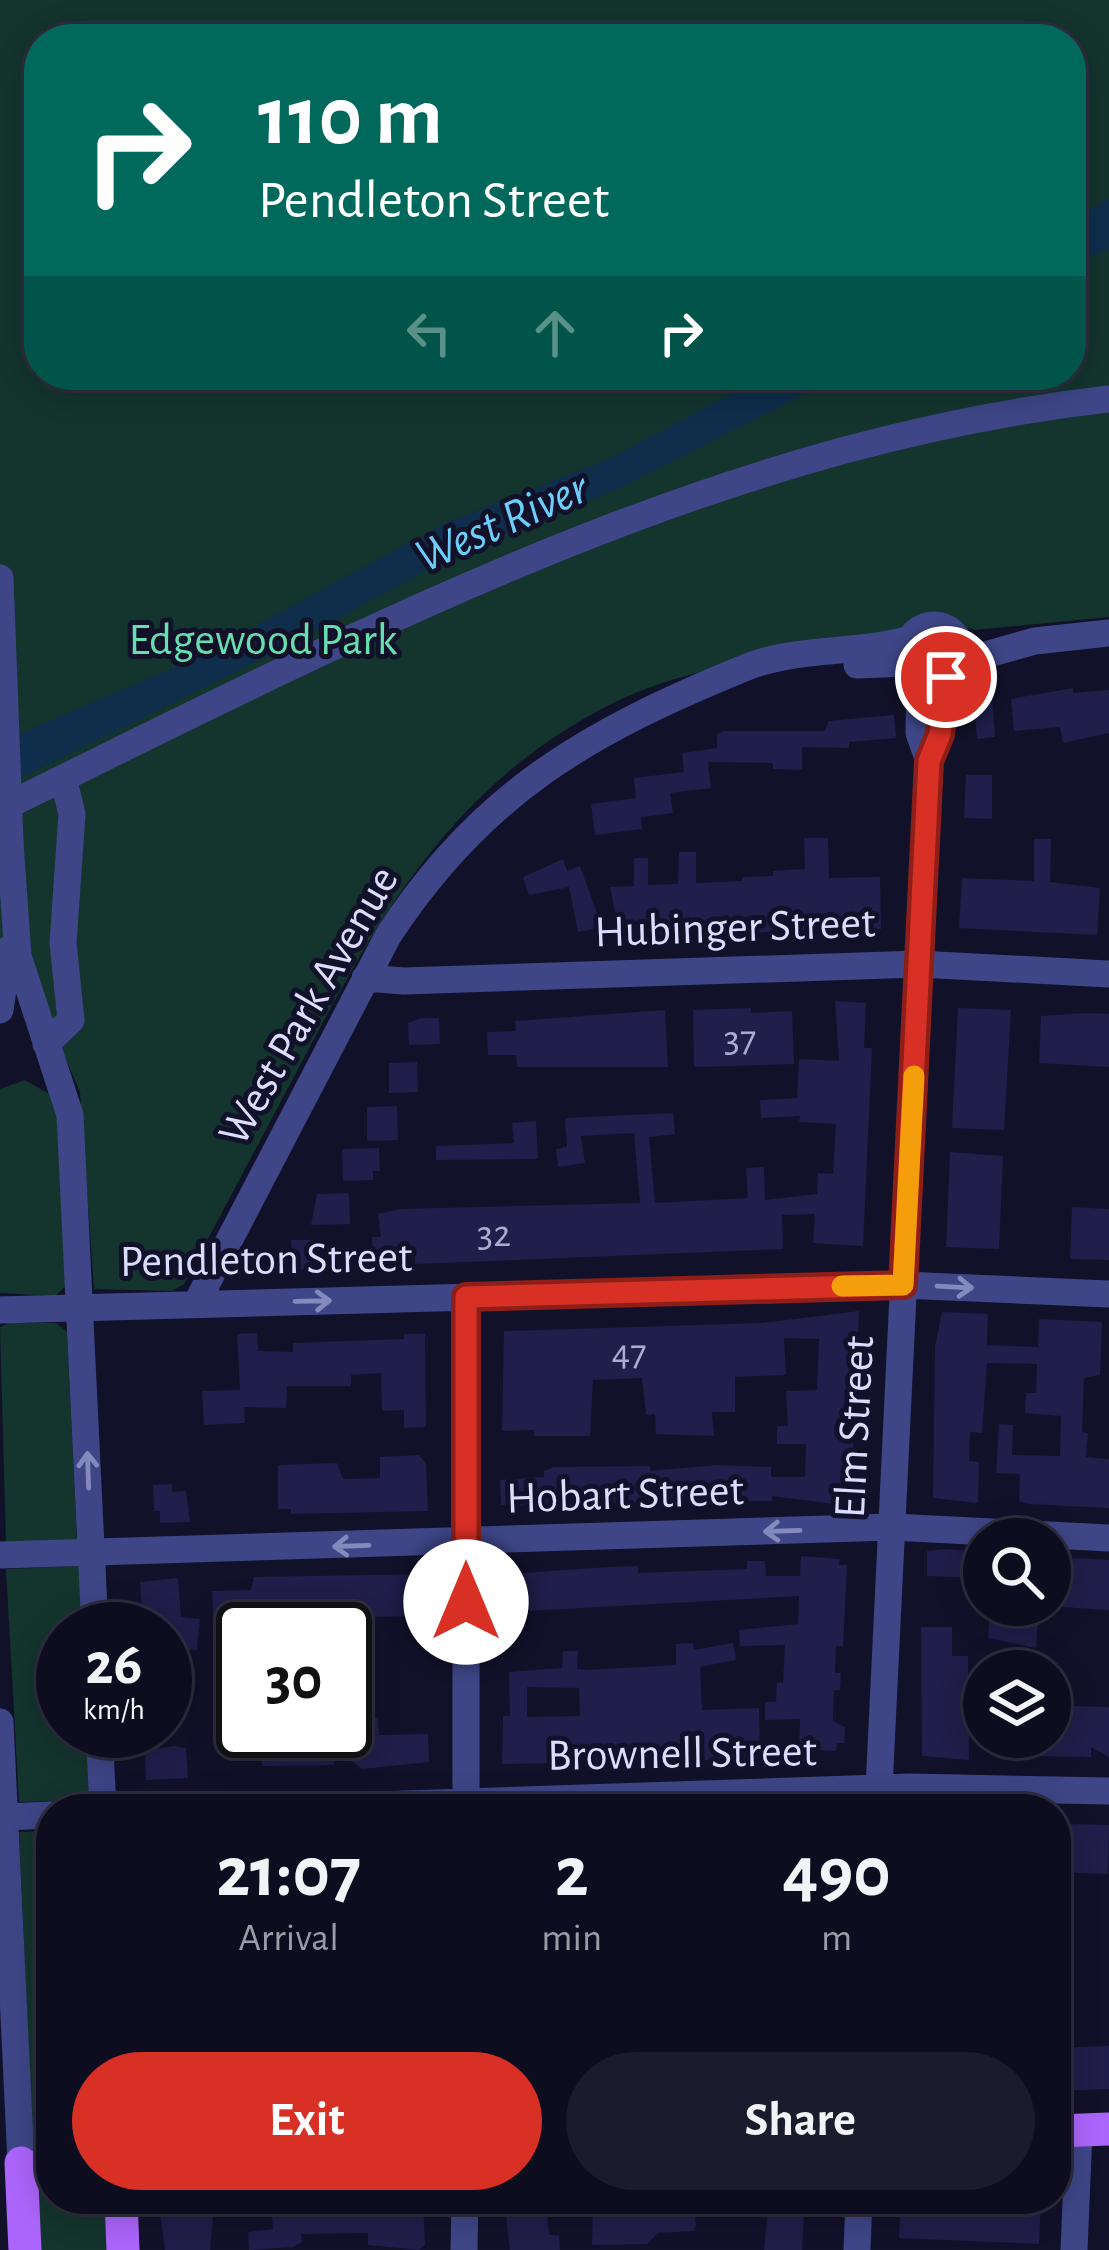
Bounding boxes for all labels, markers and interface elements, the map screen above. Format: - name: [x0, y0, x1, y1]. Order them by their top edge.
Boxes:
- icon: right: [60, 72, 216, 228]
- text: 110 m: [258, 76, 443, 160]
- text: Pendleton Street: [258, 174, 609, 228]
- icon: left: [396, 300, 462, 366]
- icon: ahead: [522, 300, 588, 366]
- icon: right: [648, 300, 714, 366]
- water label: West River: [409, 463, 597, 582]
- park label: Edgewood Park: [129, 618, 398, 663]
- pin: [895, 626, 997, 728]
- icon: arrive: [913, 644, 979, 710]
- street label: West Park Avenue: [211, 859, 407, 1153]
- street label: Hubinger Street: [594, 901, 876, 955]
- house number: 37: [724, 1020, 756, 1059]
- house number: 32: [477, 1215, 511, 1254]
- street label: Pendleton Street: [119, 1235, 413, 1285]
- one-way arrow: [935, 1276, 974, 1299]
- one-way arrow: [293, 1290, 332, 1313]
- house number: 47: [611, 1334, 647, 1373]
- street label: Elm Street: [828, 1335, 882, 1519]
- one-way arrow: [76, 1451, 99, 1490]
- street label: Hobart Street: [505, 1468, 745, 1522]
- map controls: [963, 1518, 1071, 1758]
- button: search: [963, 1518, 1071, 1626]
- one-way arrow: [763, 1520, 802, 1543]
- one-way arrow: [332, 1535, 371, 1558]
- position arrow: [403, 1539, 529, 1665]
- speed limit sign: 30: [216, 1602, 372, 1758]
- text: 26: [85, 1635, 143, 1695]
- button: layers: [963, 1650, 1071, 1758]
- text: km/h: [83, 1695, 145, 1725]
- street label: Brownell Street: [547, 1729, 817, 1779]
- text: 21:07: [216, 1837, 361, 1909]
- text: 2: [555, 1837, 589, 1909]
- text: 490: [782, 1837, 891, 1909]
- text: Arrival: [239, 1919, 339, 1958]
- text: min: [541, 1919, 602, 1958]
- text: m: [821, 1919, 852, 1958]
- button: Exit: [72, 2052, 542, 2190]
- button: Share: [566, 2052, 1035, 2190]

